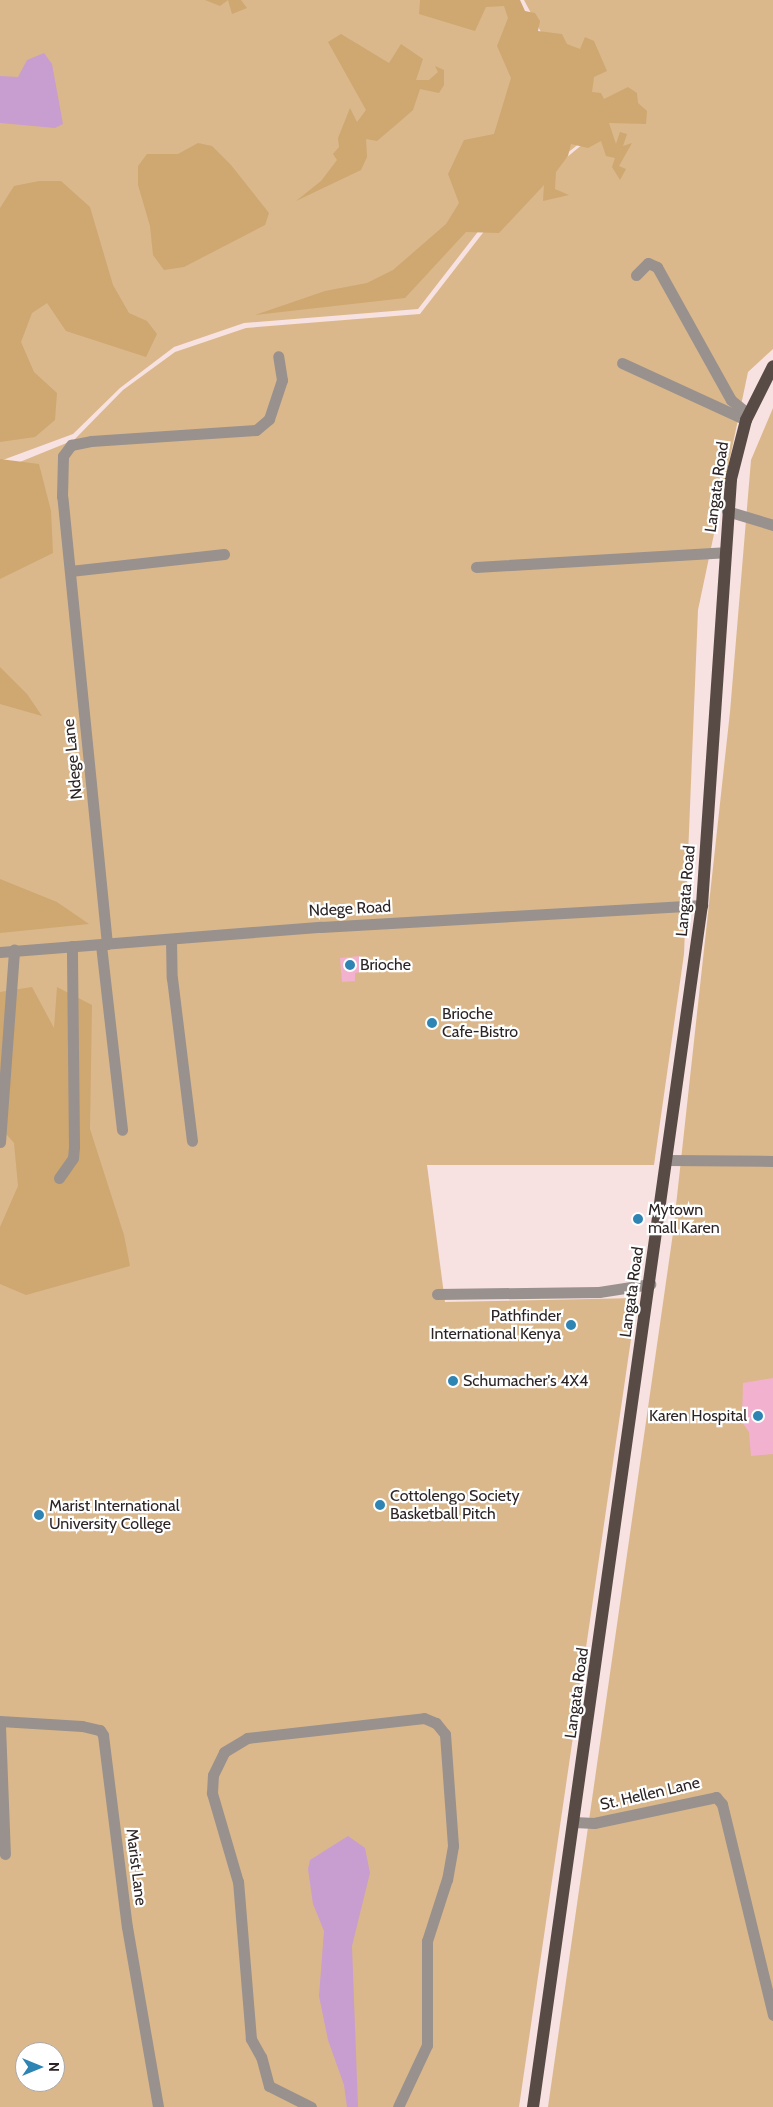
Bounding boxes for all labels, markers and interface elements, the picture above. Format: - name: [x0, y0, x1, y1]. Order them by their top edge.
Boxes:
- street label: Langata Road: [701, 440, 733, 534]
- street label: Ndege Lane: [59, 718, 87, 800]
- street label: Langata Road: [672, 845, 700, 937]
- street label: Ndege Road: [308, 897, 392, 921]
- place label: Brioche: [360, 955, 411, 975]
- marker: Brioche: [344, 959, 356, 971]
- place label: Brioche Cafe-Bistro: [442, 1004, 518, 1042]
- marker: Brioche Cafe-Bistro: [426, 1017, 438, 1029]
- place label: Mytown mall Karen: [648, 1200, 720, 1238]
- marker: Mytown mall Karen: [632, 1213, 644, 1225]
- street label: Langata Road: [616, 1245, 648, 1339]
- place label: Pathfinder International Kenya: [431, 1306, 561, 1344]
- marker: Pathfinder International Kenya: [565, 1319, 577, 1331]
- place label: Schumacher's 4X4: [463, 1371, 588, 1391]
- marker: Schumacher's 4X4: [447, 1375, 459, 1387]
- place label: Karen Hospital: [649, 1406, 747, 1426]
- marker: Karen Hospital: [751, 1409, 765, 1423]
- place label: Cottolengo Society Basketball Pitch: [390, 1486, 520, 1524]
- place label: Marist International University College: [49, 1496, 179, 1534]
- marker: Cottolengo Society Basketball Pitch: [374, 1499, 386, 1511]
- marker: Marist International University College: [33, 1509, 45, 1521]
- street label: Langata Road: [561, 1646, 593, 1740]
- street label: St. Hellen Lane: [598, 1773, 702, 1815]
- street label: Marist Lane: [122, 1827, 150, 1907]
- north arrow: [15, 2042, 65, 2092]
- text: N: [45, 2062, 63, 2072]

